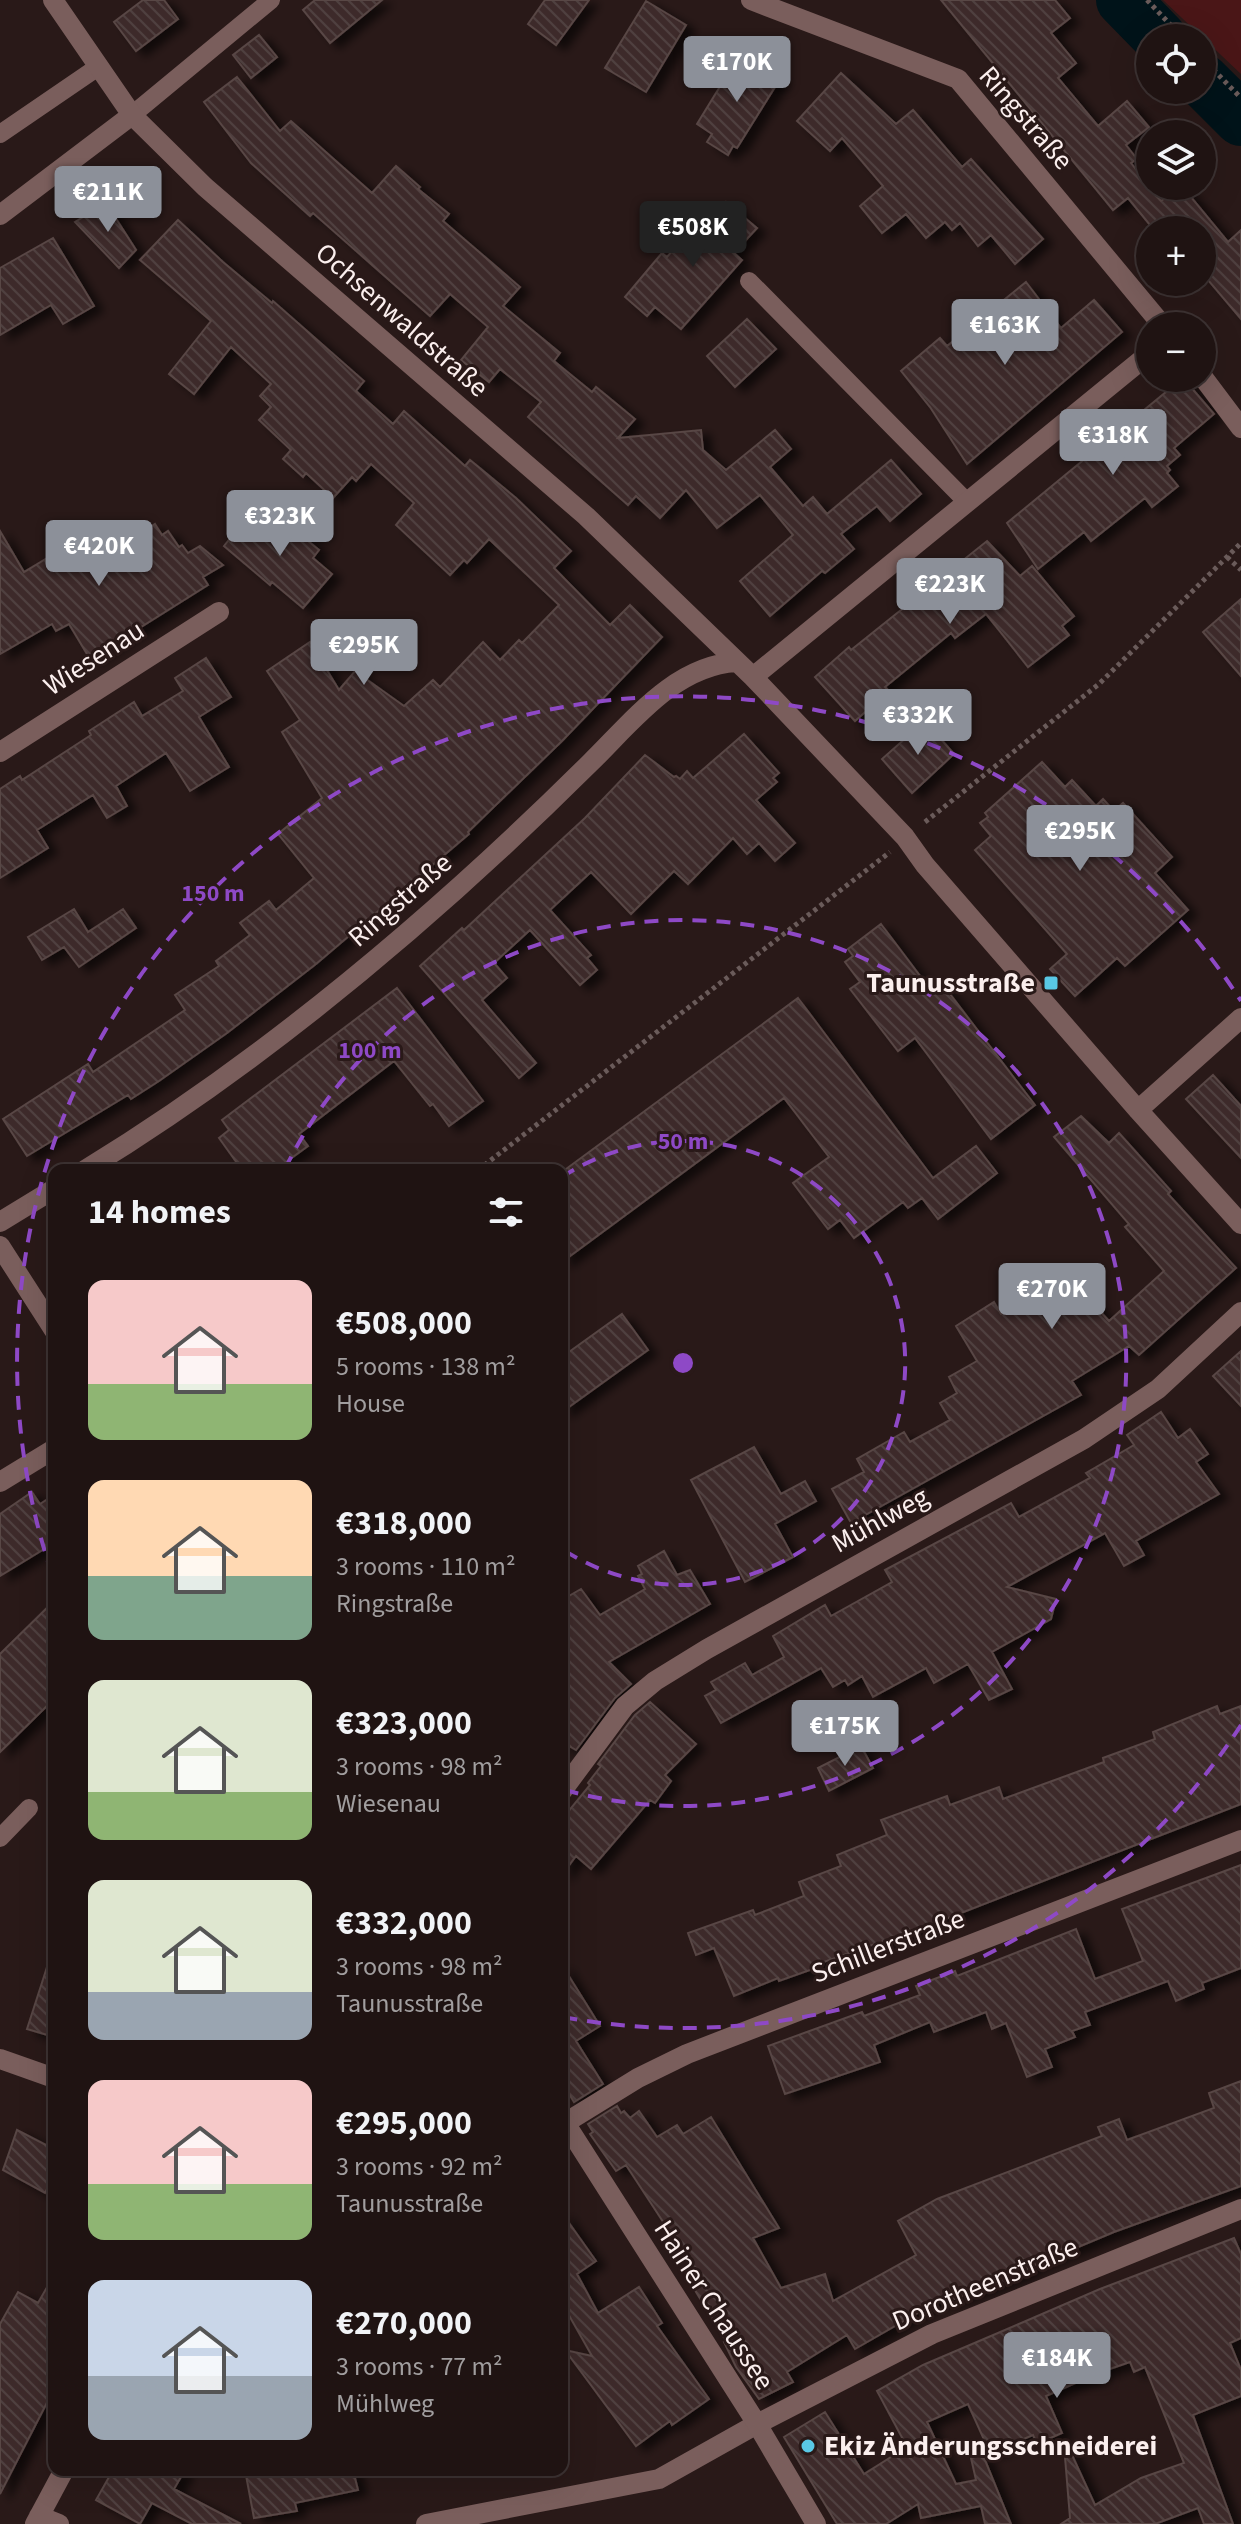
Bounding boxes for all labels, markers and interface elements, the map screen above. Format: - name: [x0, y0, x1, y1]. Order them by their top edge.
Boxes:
- map controls: [1136, 24, 1216, 392]
- button: locate: [1136, 24, 1216, 104]
- pin: €170K: [681, 36, 793, 104]
- text: €170K: [702, 43, 772, 80]
- street label: Ringstraße: [970, 57, 1082, 179]
- button: layers: [1136, 120, 1216, 200]
- pin: €211K: [52, 166, 164, 234]
- text: €211K: [73, 173, 143, 210]
- pin: €508K: [637, 201, 749, 269]
- text: €508K: [658, 208, 728, 245]
- button: +: [1136, 216, 1216, 296]
- street label: Ochsenwaldstraße: [307, 233, 497, 407]
- pin: €163K: [949, 299, 1061, 367]
- text: €163K: [970, 306, 1040, 343]
- button: −: [1136, 312, 1216, 392]
- pin: €318K: [1057, 409, 1169, 477]
- text: €318K: [1078, 416, 1148, 453]
- pin: €323K: [224, 490, 336, 558]
- text: €323K: [245, 497, 315, 534]
- pin: €420K: [43, 520, 155, 588]
- text: €420K: [64, 527, 134, 564]
- pin: €223K: [894, 558, 1006, 626]
- text: €223K: [915, 565, 985, 602]
- street label: Wiesenau: [36, 610, 152, 706]
- pin: €295K: [308, 619, 420, 687]
- text: €295K: [329, 626, 399, 663]
- pin: €332K: [862, 689, 974, 757]
- text: €332K: [883, 696, 953, 733]
- pin: €295K: [1024, 805, 1136, 873]
- text: €295K: [1045, 812, 1115, 849]
- street label: Ringstraße: [339, 844, 461, 956]
- text: 150 m: [181, 876, 245, 911]
- place label: Taunusstraße: [866, 963, 1035, 1003]
- marker: Taunusstraße: [1042, 974, 1060, 992]
- text: 100 m: [338, 1033, 402, 1068]
- text: 50 m: [658, 1124, 708, 1159]
- text: 14 homes: [88, 1188, 231, 1237]
- icon: filters: [484, 1190, 528, 1234]
- pin: €270K: [996, 1263, 1108, 1331]
- text: €270K: [1017, 1270, 1087, 1307]
- text: €508,000: [336, 1299, 472, 1348]
- icon: home: [152, 1312, 248, 1408]
- text: 5 rooms · 138 m²: [336, 1348, 515, 1385]
- centre of rings: [669, 1349, 697, 1377]
- text: House: [336, 1385, 405, 1422]
- street label: Mühlweg: [824, 1477, 936, 1563]
- text: €318,000: [336, 1499, 472, 1548]
- icon: home: [152, 1512, 248, 1608]
- text: 3 rooms · 110 m²: [336, 1548, 515, 1585]
- text: Ringstraße: [336, 1585, 453, 1622]
- text: €323,000: [336, 1699, 472, 1748]
- pin: €175K: [789, 1700, 901, 1768]
- text: €175K: [810, 1707, 880, 1744]
- icon: home: [152, 1712, 248, 1808]
- text: 3 rooms · 98 m²: [336, 1748, 503, 1785]
- text: Wiesenau: [336, 1785, 441, 1822]
- street label: Schillerstraße: [805, 1898, 971, 1994]
- text: €332,000: [336, 1899, 472, 1948]
- icon: home: [152, 1912, 248, 2008]
- text: 3 rooms · 98 m²: [336, 1948, 503, 1985]
- text: Taunusstraße: [336, 1985, 483, 2022]
- text: €295,000: [336, 2099, 472, 2148]
- icon: home: [152, 2112, 248, 2208]
- text: 3 rooms · 92 m²: [336, 2148, 503, 2185]
- text: Taunusstraße: [336, 2185, 483, 2222]
- street label: Hainer Chaussee: [644, 2212, 784, 2398]
- street label: Dorotheenstraße: [886, 2227, 1084, 2341]
- text: €270,000: [336, 2299, 472, 2348]
- icon: home: [152, 2312, 248, 2408]
- pin: €184K: [1001, 2332, 1113, 2400]
- text: €184K: [1022, 2339, 1092, 2376]
- text: 3 rooms · 77 m²: [336, 2348, 503, 2385]
- text: Mühlweg: [336, 2385, 434, 2422]
- place label: Ekiz Änderungsschneiderei: [824, 2426, 1157, 2466]
- marker: Ekiz Änderungsschneiderei: [799, 2437, 817, 2455]

